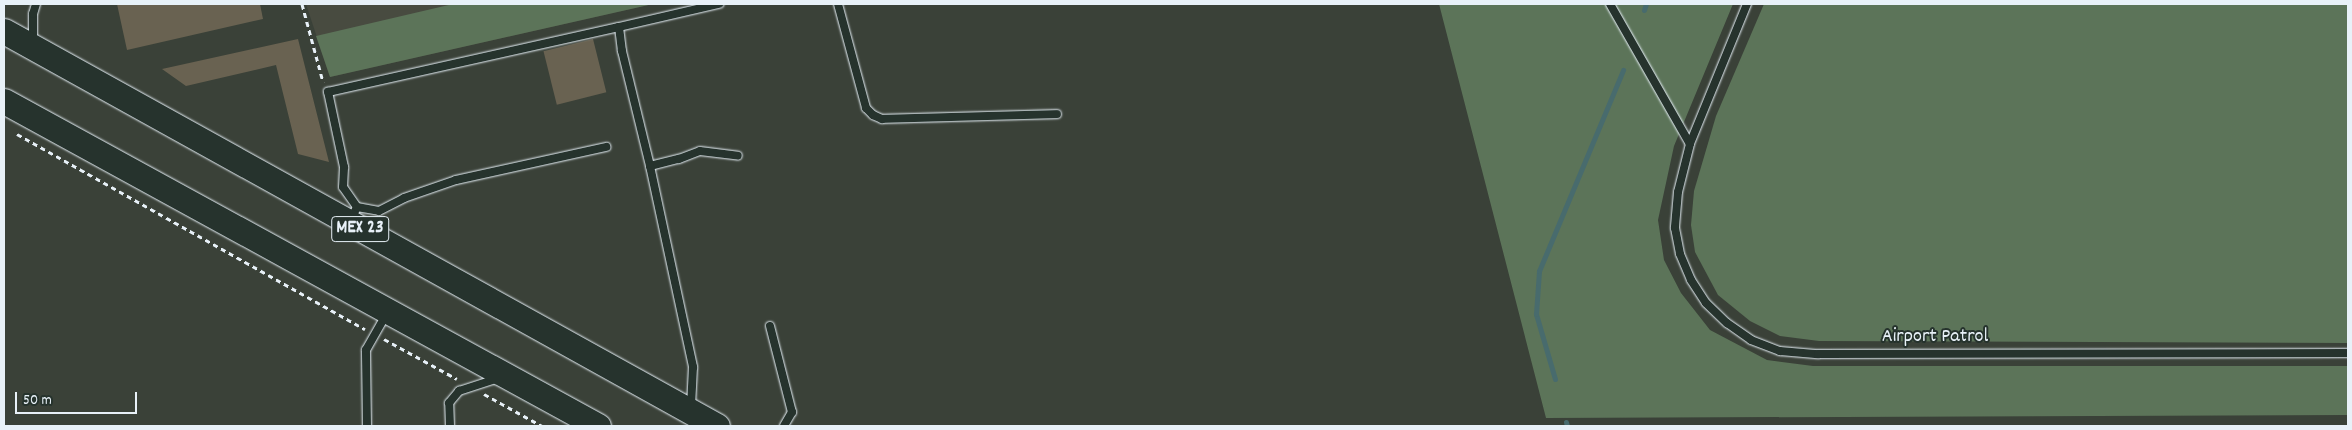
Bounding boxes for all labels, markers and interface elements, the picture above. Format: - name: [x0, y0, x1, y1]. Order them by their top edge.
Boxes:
- road number: MEX 23: [330, 212, 390, 245]
- street label: Airport Patrol: [1882, 325, 1988, 349]
- scale bar: [18, 382, 140, 414]
- text: 50 m: [23, 390, 52, 412]

